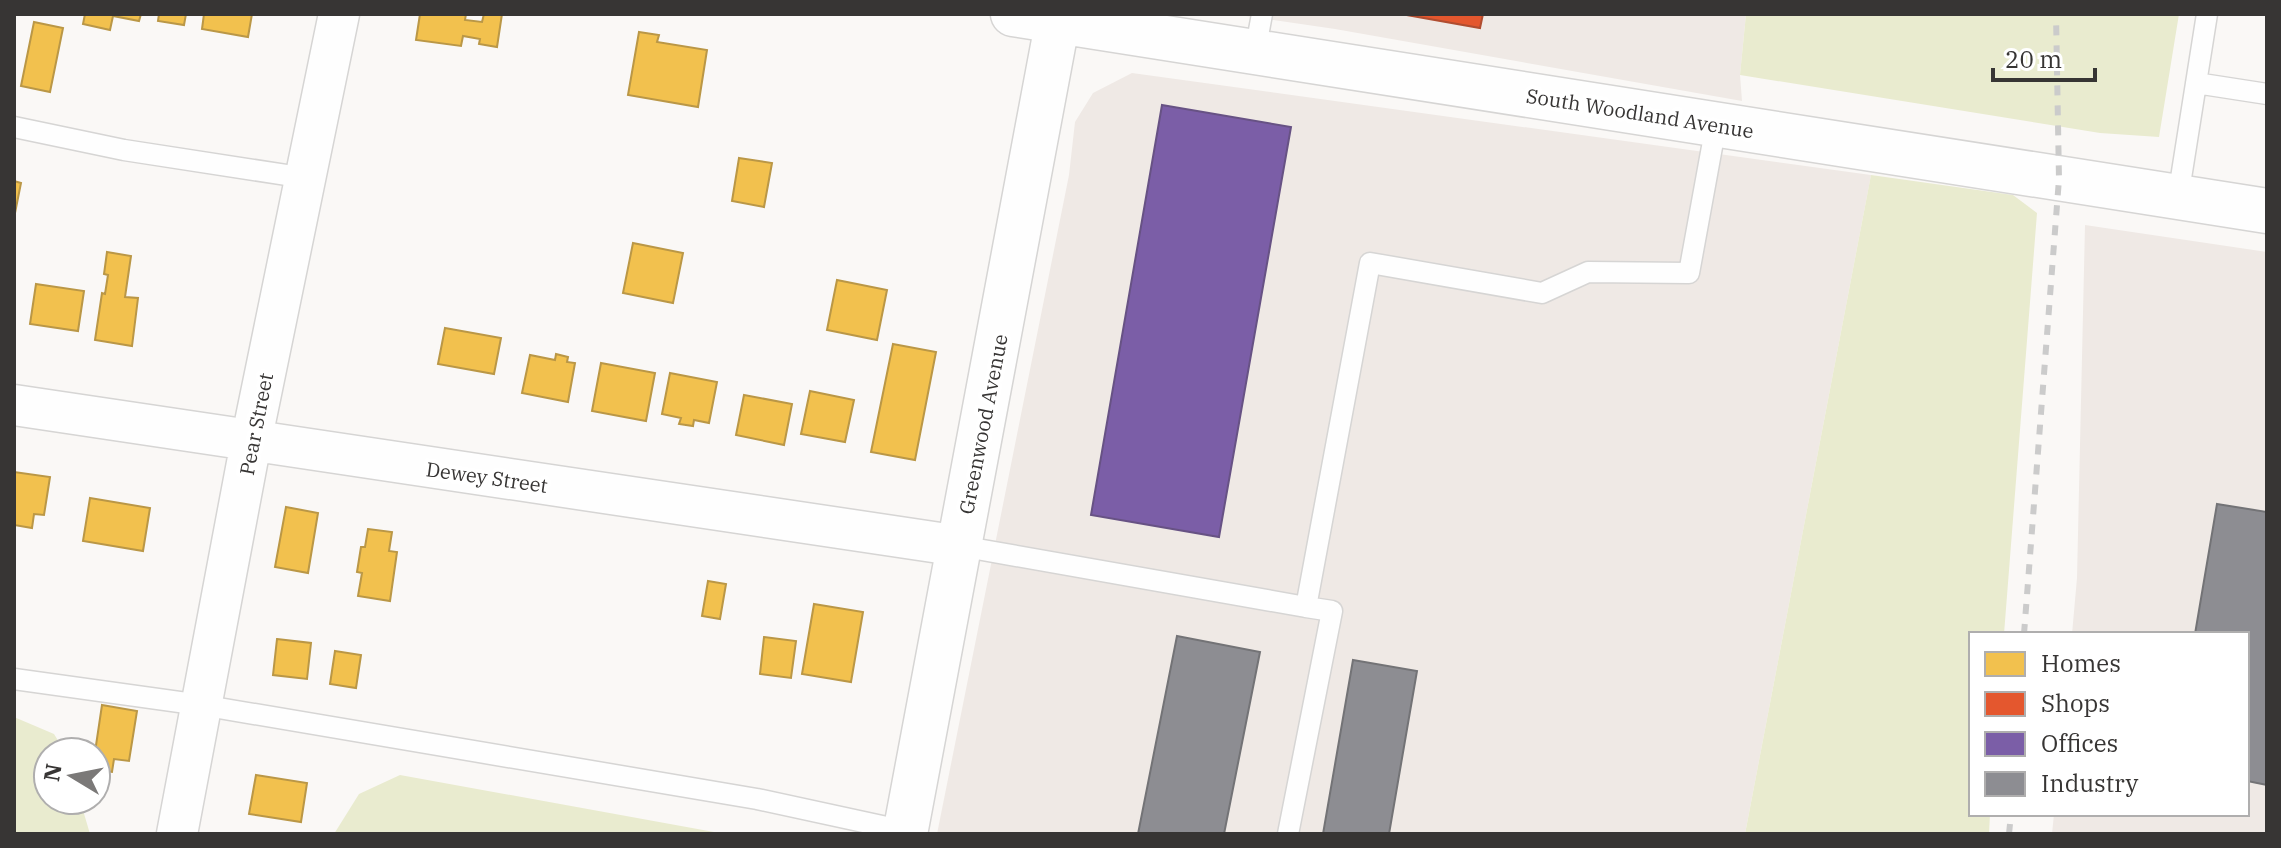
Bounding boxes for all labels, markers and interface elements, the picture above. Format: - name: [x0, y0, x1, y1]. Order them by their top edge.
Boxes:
- scale bar: [1993, 32, 2095, 82]
- text: 20 m: [2005, 43, 2062, 75]
- street label: South Woodland Avenue: [1524, 82, 1756, 144]
- street label: Greenwood Avenue: [952, 332, 1014, 516]
- street label: Pear Street: [233, 371, 279, 477]
- street label: Dewey Street: [425, 455, 549, 499]
- legend: [1969, 632, 2249, 816]
- text: Homes: [2041, 647, 2121, 679]
- text: Shops: [2041, 687, 2110, 719]
- text: Offices: [2041, 727, 2118, 759]
- north arrow: [32, 736, 112, 816]
- text: N: [36, 761, 68, 784]
- text: Industry: [2041, 767, 2138, 799]

